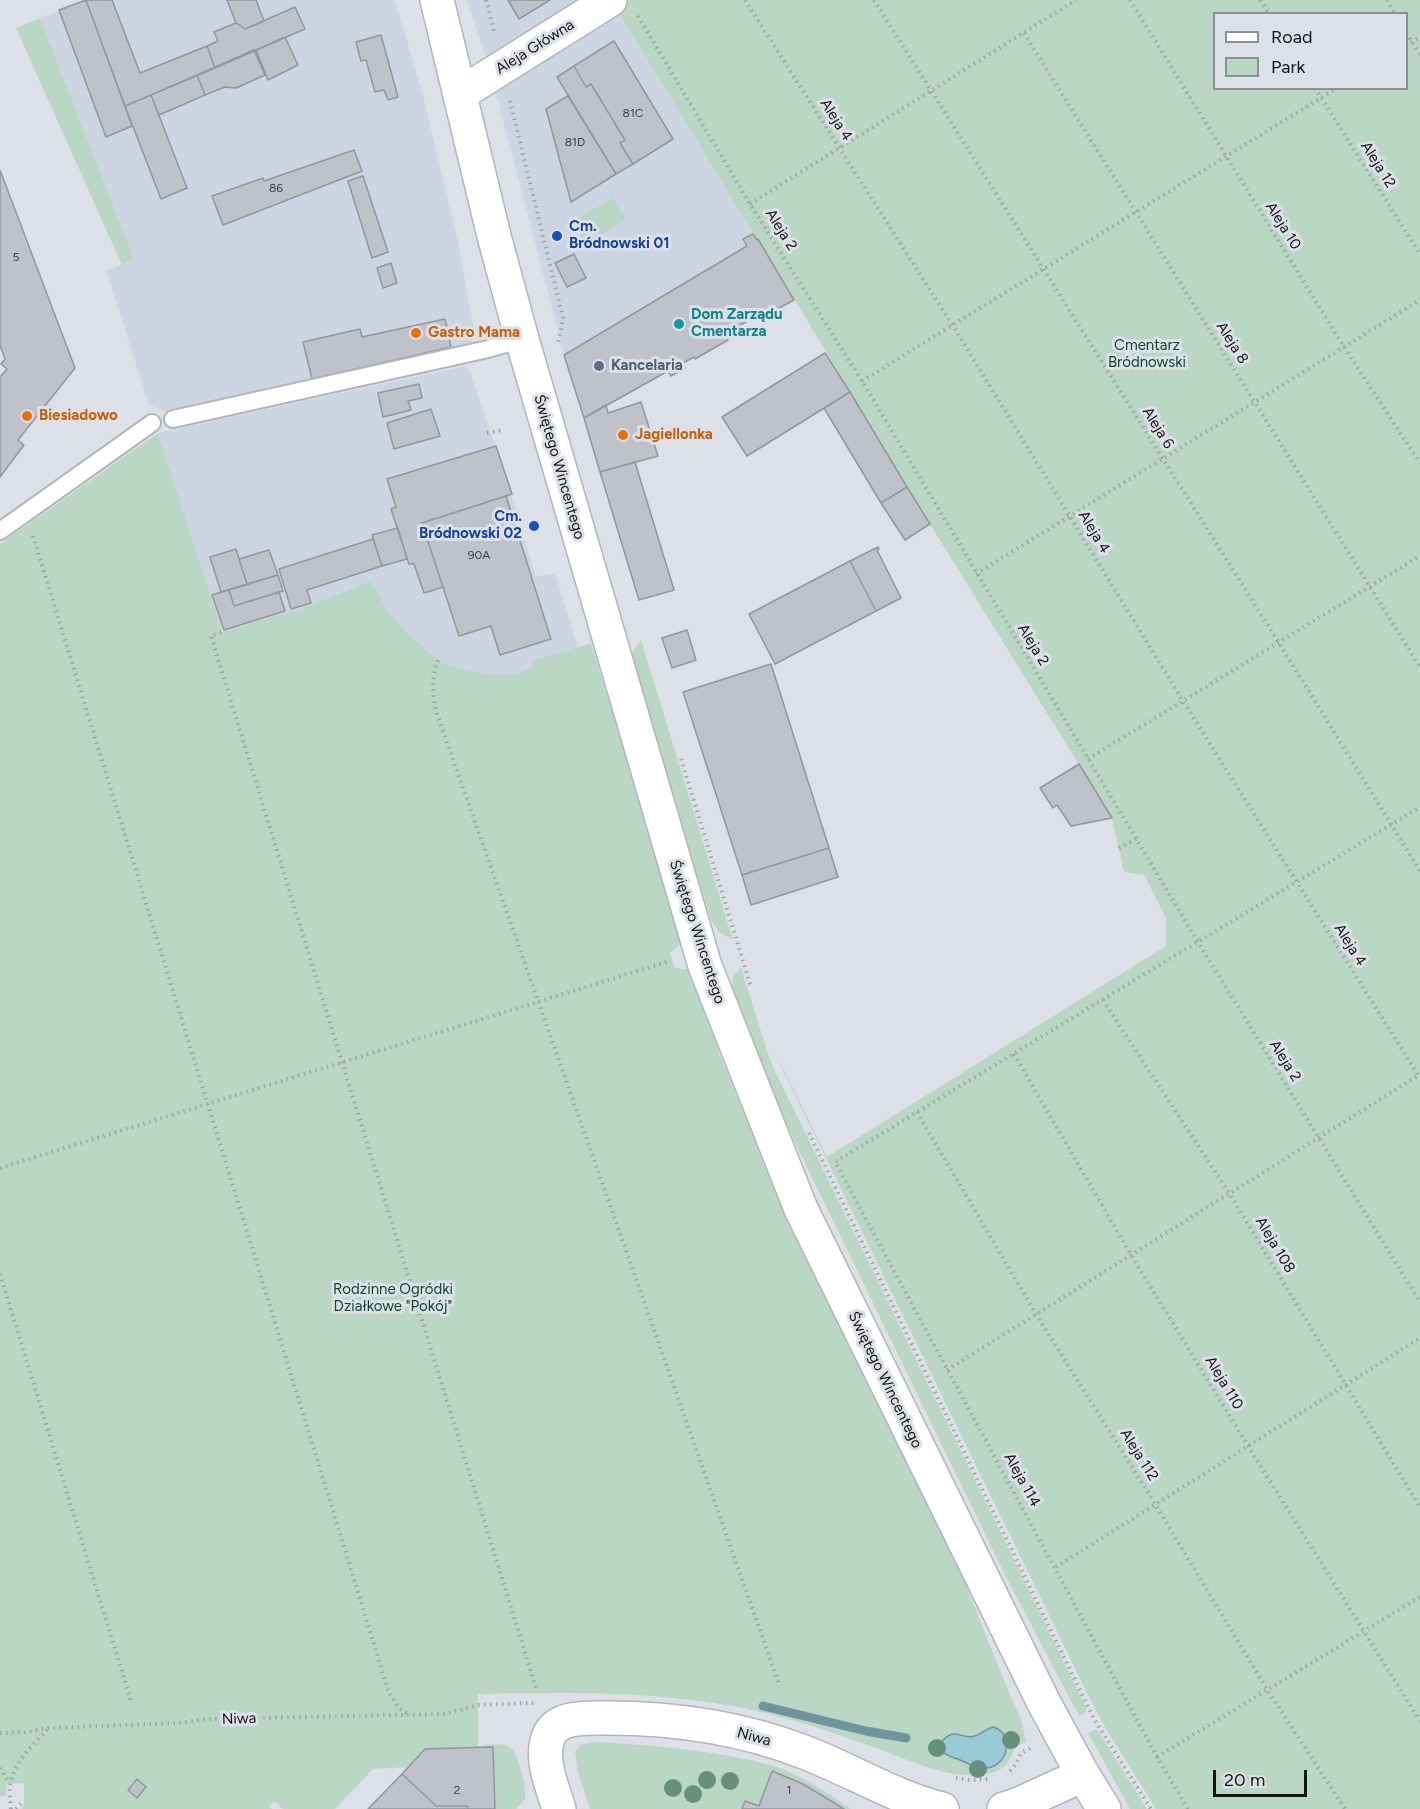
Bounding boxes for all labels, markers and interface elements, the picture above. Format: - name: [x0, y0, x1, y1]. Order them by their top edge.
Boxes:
- legend: [1213, 12, 1408, 90]
- street label: Aleja Główna: [493, 16, 577, 78]
- text: Road: [1271, 26, 1312, 48]
- text: Park: [1271, 56, 1305, 78]
- street label: Aleja 4: [816, 96, 856, 144]
- house number: 81C: [623, 106, 643, 120]
- house number: 81D: [565, 135, 585, 149]
- street label: Aleja 12: [1357, 138, 1399, 192]
- house number: 86: [269, 181, 283, 195]
- street label: Aleja 10: [1261, 199, 1305, 253]
- street label: Aleja 2: [761, 206, 801, 254]
- place label: Cm. Bródnowski 01: [569, 218, 670, 253]
- marker: Cm. Bródnowski 01: [550, 229, 564, 243]
- house number: 5: [13, 250, 19, 264]
- place label: Dom Zarządu Cmentarza: [691, 306, 783, 341]
- marker: Dom Zarządu Cmentarza: [672, 317, 686, 331]
- street label: Aleja 8: [1212, 319, 1252, 367]
- place label: Gastro Mama: [428, 324, 520, 342]
- marker: Gastro Mama: [409, 326, 423, 340]
- park label: Cmentarz Bródnowski: [1108, 337, 1186, 372]
- place label: Kancelaria: [611, 357, 683, 375]
- marker: Kancelaria: [592, 359, 606, 373]
- street label: Świętego Wincentego: [530, 392, 588, 542]
- street label: Aleja 6: [1138, 404, 1178, 452]
- place label: Biesiadowo: [39, 407, 118, 425]
- marker: Biesiadowo: [20, 409, 34, 423]
- place label: Jagiellonka: [635, 426, 713, 444]
- marker: Jagiellonka: [616, 428, 630, 442]
- street label: Aleja 4: [1074, 507, 1114, 557]
- place label: Cm. Bródnowski 02: [419, 508, 522, 543]
- marker: Cm. Bródnowski 02: [527, 519, 541, 533]
- house number: 90A: [468, 548, 490, 562]
- street label: Aleja 2: [1014, 621, 1052, 669]
- street label: Świętego Wincentego: [665, 858, 729, 1006]
- street label: Aleja 4: [1330, 921, 1370, 969]
- street label: Aleja 2: [1265, 1037, 1305, 1085]
- street label: Aleja 108: [1251, 1214, 1299, 1276]
- park label: Rodzinne Ogródki Działkowe "Pokój": [333, 1281, 453, 1316]
- street label: Świętego Wincentego: [844, 1309, 926, 1451]
- street label: Aleja 110: [1201, 1353, 1247, 1413]
- street label: Aleja 112: [1116, 1426, 1162, 1484]
- street label: Aleja 114: [1000, 1450, 1044, 1510]
- street label: Niwa: [222, 1709, 256, 1729]
- street label: Niwa: [735, 1724, 773, 1750]
- scale bar: [1216, 1758, 1310, 1796]
- text: 20 m: [1224, 1769, 1265, 1791]
- house number: 2: [454, 1783, 460, 1797]
- house number: 1: [787, 1783, 791, 1797]

